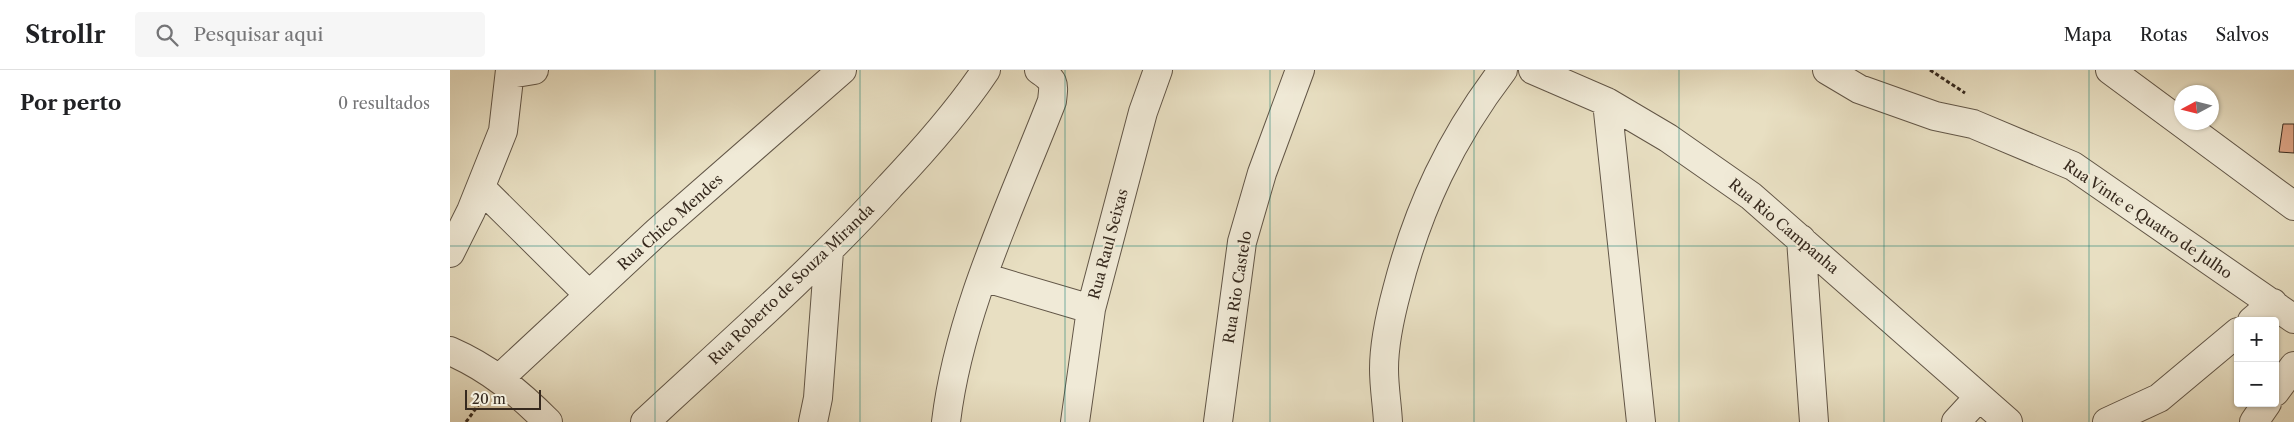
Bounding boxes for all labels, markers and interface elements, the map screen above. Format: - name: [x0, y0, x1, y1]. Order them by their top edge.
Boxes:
- search box: [135, 12, 485, 57]
- text: Strollr: [25, 20, 105, 49]
- icon: search: [153, 21, 181, 49]
- text: Pesquisar aqui: [193, 23, 323, 46]
- text: Mapa: [2064, 24, 2112, 46]
- text: Rotas: [2140, 24, 2188, 46]
- text: Salvos: [2216, 24, 2269, 46]
- north arrow: [2174, 85, 2219, 130]
- text: Por perto: [20, 90, 121, 115]
- text: 0 resultados: [338, 93, 430, 113]
- street label: Rua Vinte e Quatro de Julho: [2060, 155, 2236, 283]
- street label: Rua Chico Mendes: [613, 170, 727, 274]
- street label: Rua Rio Campanha: [1725, 174, 1843, 278]
- street label: Rua Raul Seixas: [1084, 187, 1132, 301]
- street label: Rua Roberto de Souza Miranda: [704, 200, 878, 368]
- street label: Rua Rio Castelo: [1219, 229, 1255, 345]
- map controls: [2234, 317, 2279, 407]
- button: +: [2234, 317, 2279, 362]
- button: −: [2234, 362, 2279, 407]
- scale bar: [465, 387, 541, 410]
- text: 20 m: [472, 390, 506, 408]

